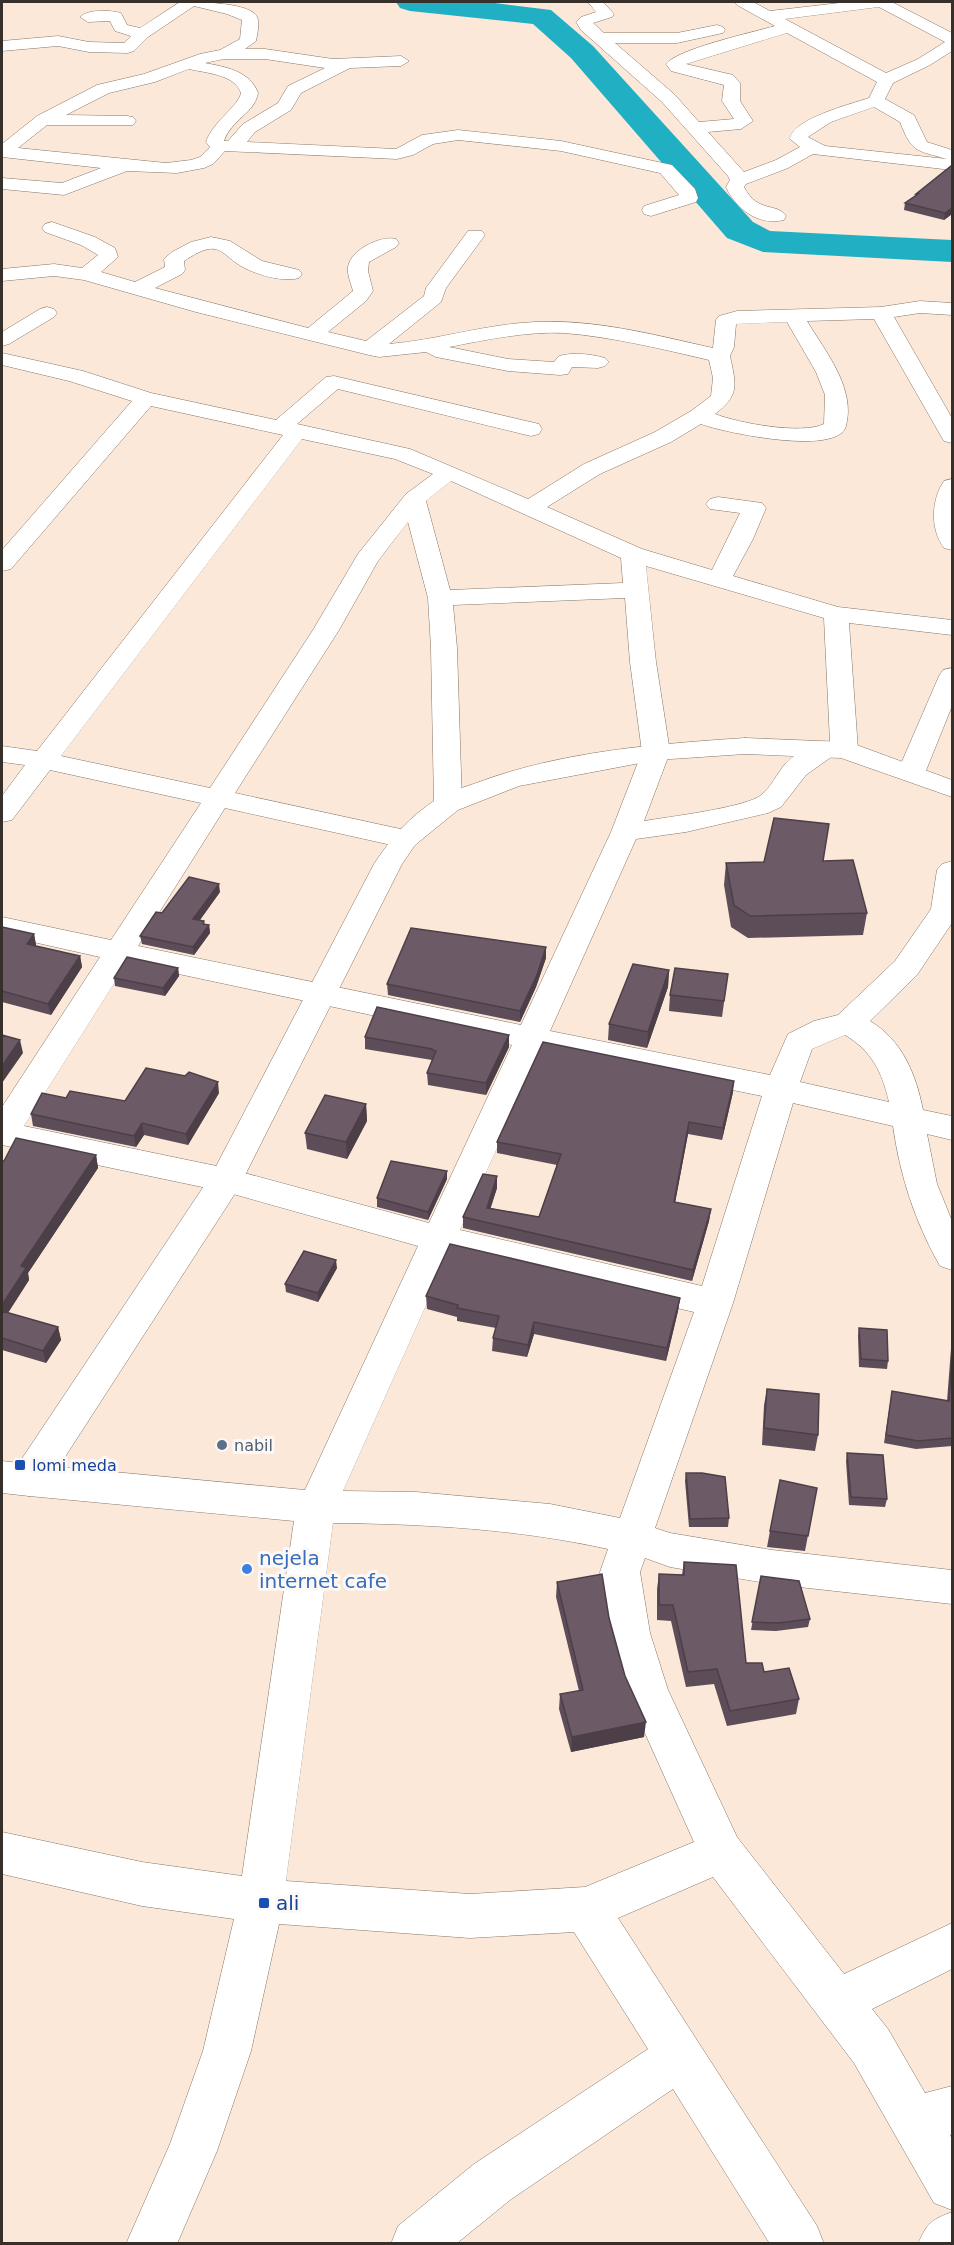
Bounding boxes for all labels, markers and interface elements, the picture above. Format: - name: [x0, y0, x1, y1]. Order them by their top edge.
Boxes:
- place label: nabil: [234, 1436, 273, 1455]
- marker: nabil: [215, 1438, 229, 1452]
- place label: lomi meda: [32, 1456, 117, 1475]
- marker: lomi meda: [13, 1458, 27, 1472]
- place label: nejela internet cafe: [259, 1546, 387, 1593]
- marker: nejela internet cafe: [240, 1562, 254, 1576]
- place label: ali: [276, 1891, 299, 1915]
- marker: ali: [257, 1896, 271, 1910]

